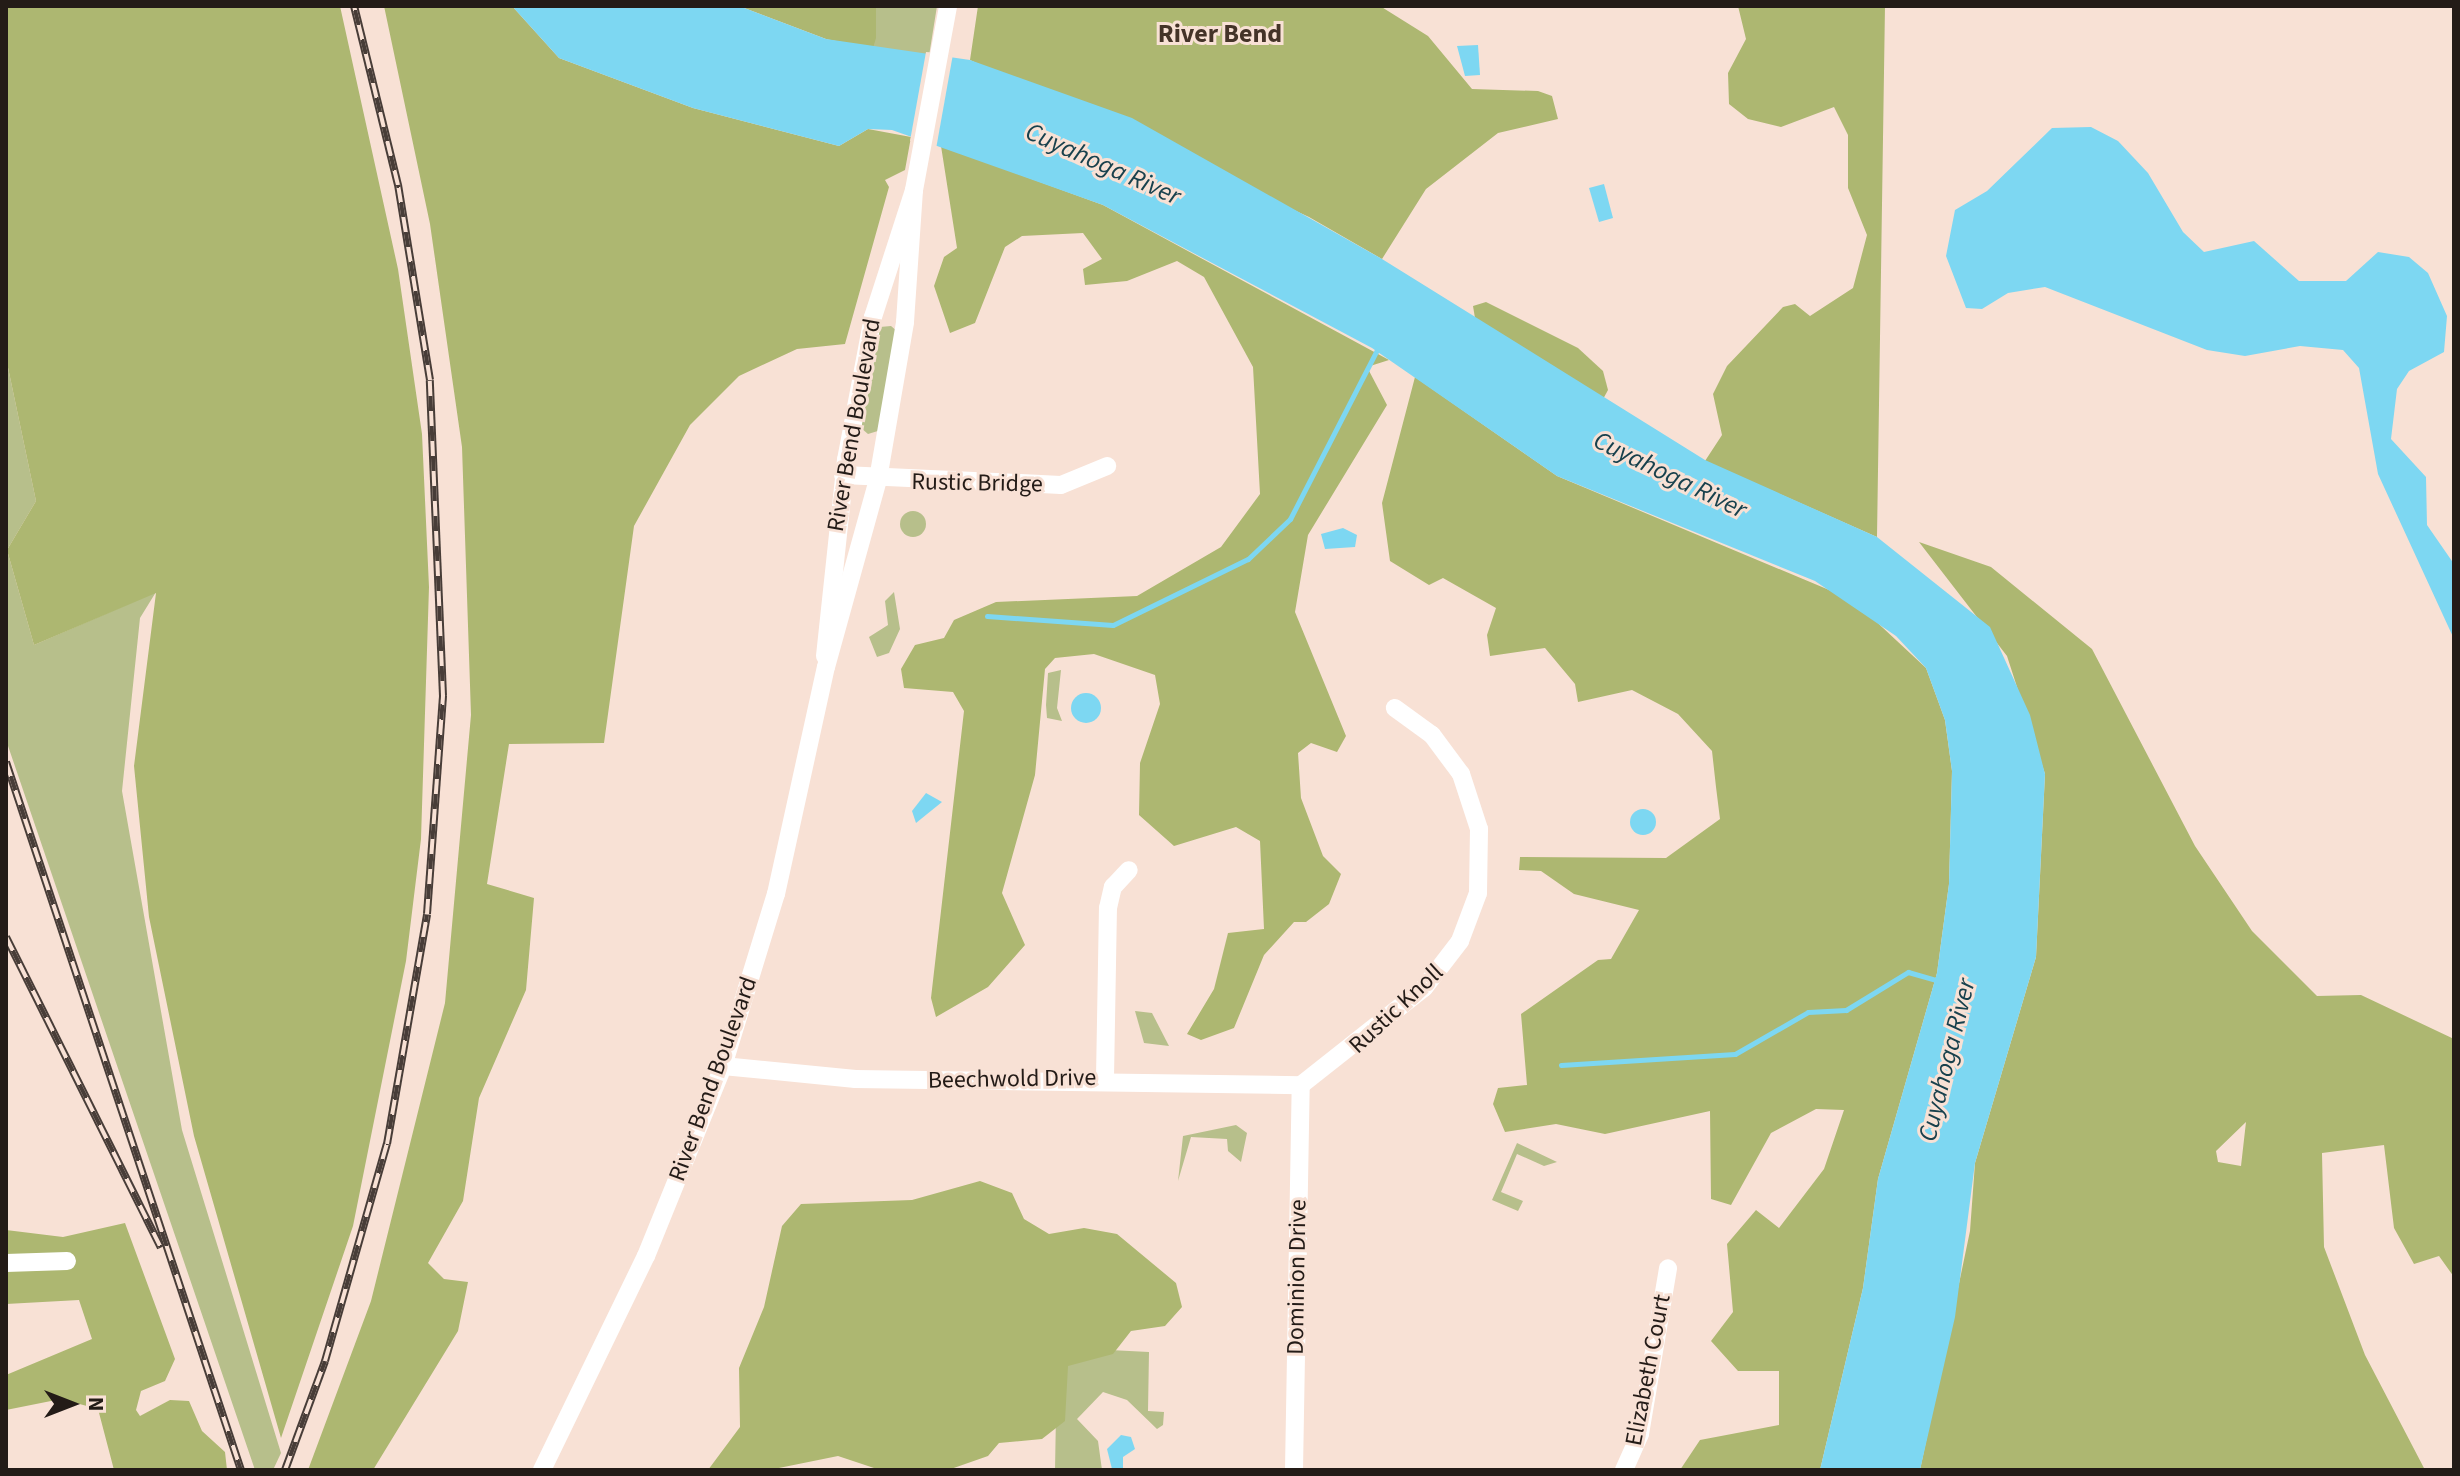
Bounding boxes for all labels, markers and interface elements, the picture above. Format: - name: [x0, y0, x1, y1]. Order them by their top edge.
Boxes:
- district label: River Bend: [1158, 18, 1282, 50]
- water label: Cuyahoga River: [1021, 116, 1185, 212]
- street label: River Bend Boulevard: [821, 316, 887, 534]
- water label: Cuyahoga River: [1588, 424, 1752, 526]
- street label: Rustic Bridge: [911, 467, 1043, 499]
- street label: Rustic Knoll: [1343, 958, 1449, 1060]
- street label: River Bend Boulevard: [663, 973, 763, 1185]
- water label: Cuyahoga River: [1912, 975, 1982, 1145]
- street label: Beechwold Drive: [928, 1063, 1096, 1095]
- street label: Dominion Drive: [1281, 1199, 1313, 1355]
- street label: Elizabeth Court: [1619, 1292, 1677, 1448]
- north arrow: [32, 1364, 112, 1444]
- text: N: [80, 1397, 112, 1411]

